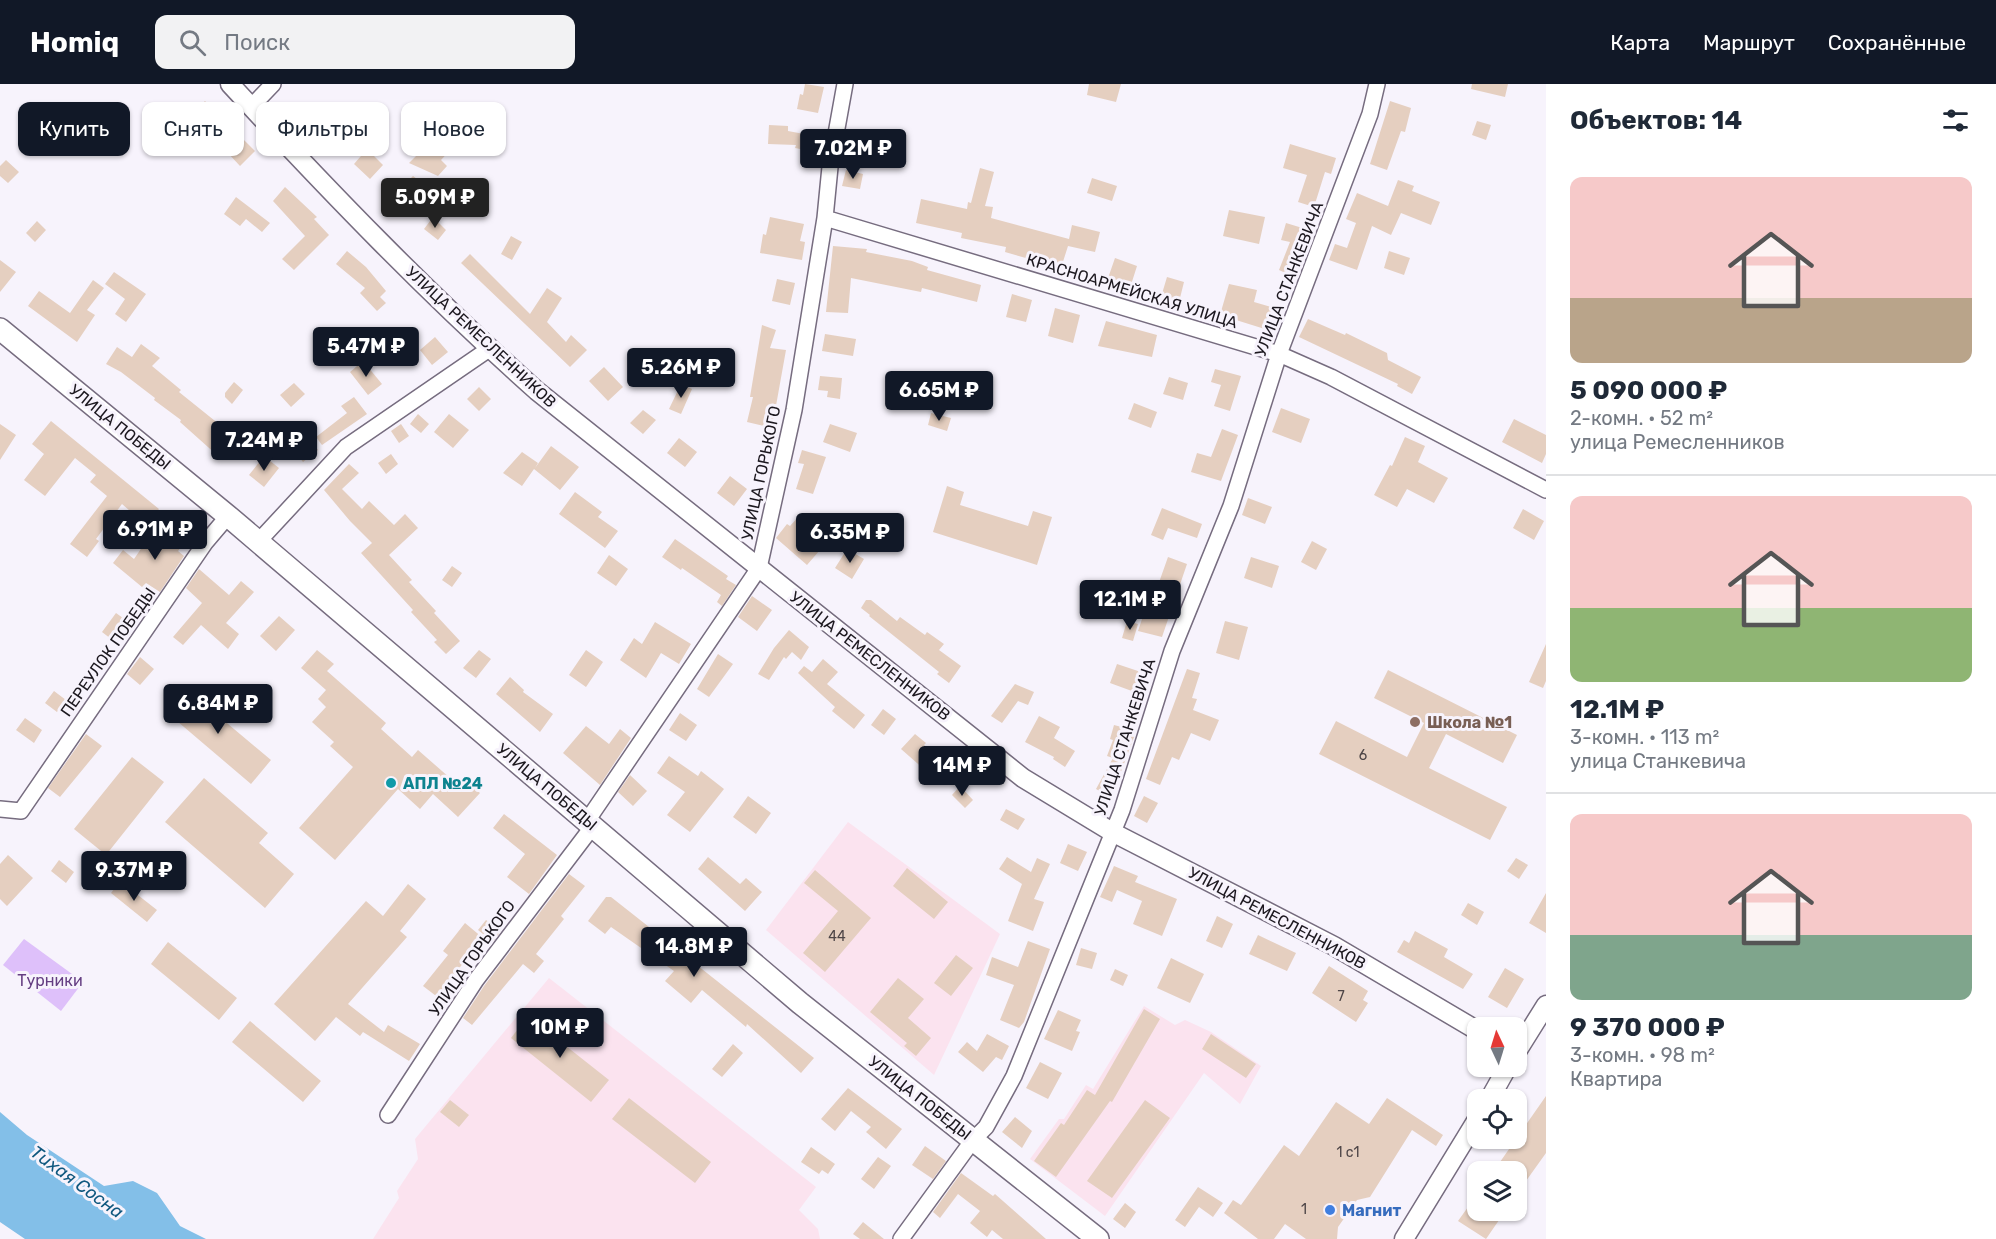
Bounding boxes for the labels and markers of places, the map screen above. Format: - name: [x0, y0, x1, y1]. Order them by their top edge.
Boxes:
- pin: 7.02M ₽: [798, 129, 908, 180]
- pin: 5.09M ₽: [380, 178, 490, 229]
- pin: 5.47M ₽: [311, 327, 421, 378]
- pin: 5.26M ₽: [626, 348, 736, 399]
- pin: 6.65M ₽: [884, 371, 994, 422]
- pin: 7.24M ₽: [209, 421, 319, 472]
- pin: 6.91M ₽: [100, 510, 210, 561]
- pin: 6.35M ₽: [795, 513, 905, 564]
- pin: 12.1M ₽: [1075, 580, 1185, 631]
- pin: 6.84M ₽: [163, 684, 273, 735]
- place label: Школа №1: [1427, 713, 1512, 732]
- marker: Школа №1: [1408, 715, 1422, 729]
- pin: 14M ₽: [920, 746, 1004, 797]
- place label: АПЛ №24: [403, 774, 483, 793]
- marker: АПЛ №24: [384, 776, 398, 790]
- pin: 9.37M ₽: [79, 851, 189, 902]
- pin: 14.8M ₽: [639, 927, 749, 978]
- pin: 10M ₽: [518, 1008, 602, 1059]
- place label: Магнит: [1342, 1201, 1401, 1220]
- marker: Магнит: [1323, 1203, 1337, 1217]

